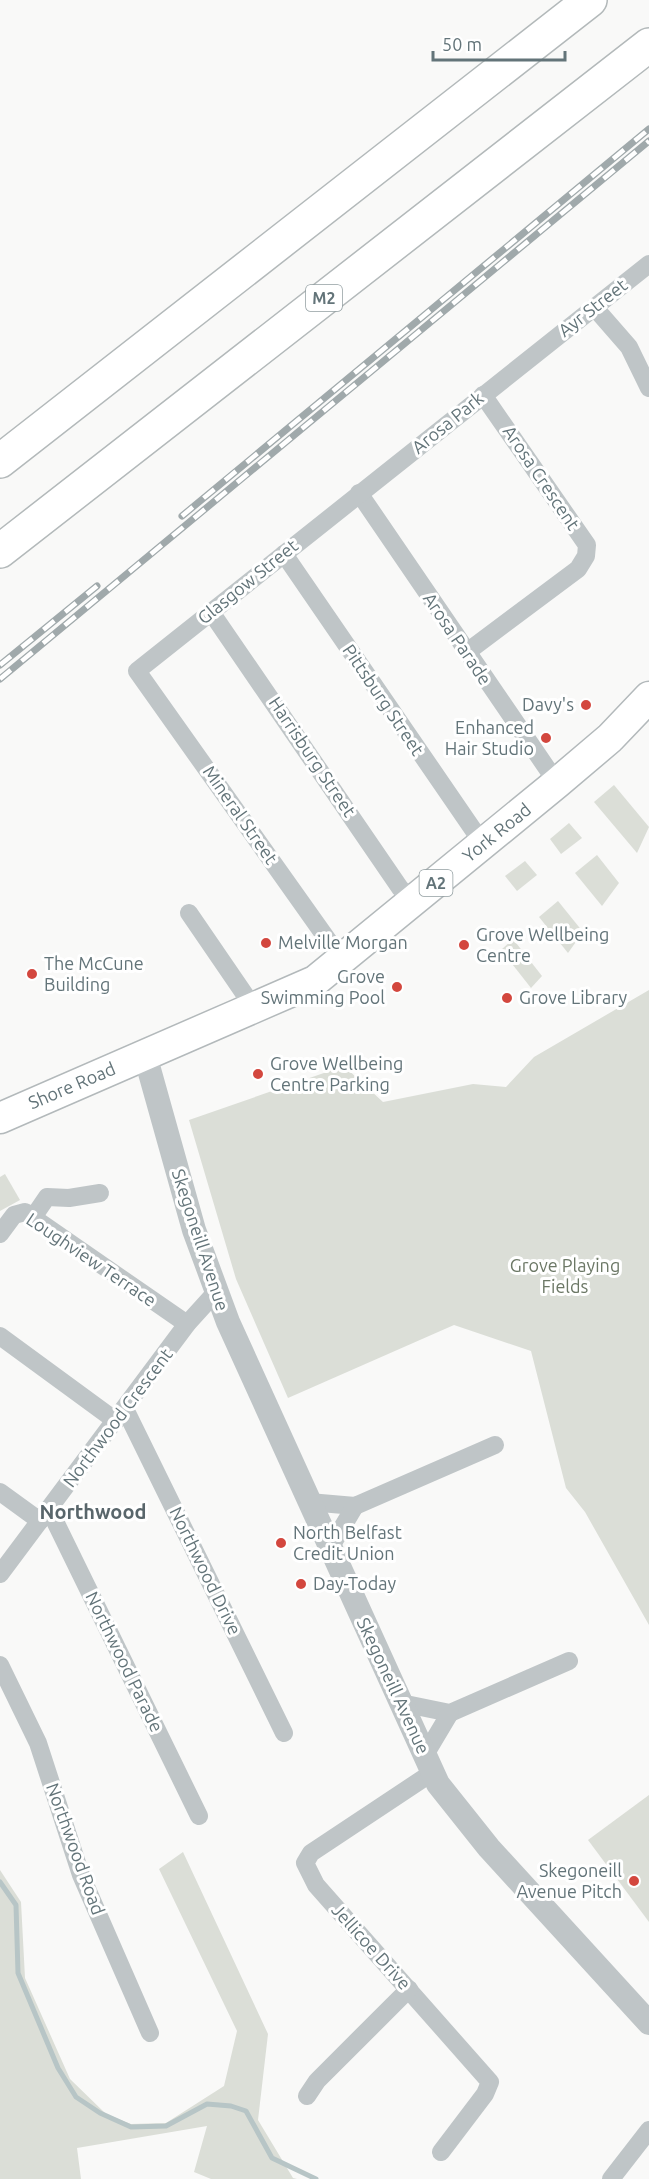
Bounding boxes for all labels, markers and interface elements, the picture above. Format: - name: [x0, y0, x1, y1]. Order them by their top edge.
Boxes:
- scale bar: [433, 24, 565, 62]
- text: 50 m: [442, 34, 482, 54]
- street label: Ayr Street: [554, 274, 631, 340]
- road number: M2: [306, 285, 342, 311]
- street label: Arosa Park: [408, 387, 487, 457]
- street label: Arosa Crescent: [500, 422, 584, 533]
- street label: Glasgow Street: [193, 535, 301, 628]
- street label: Arosa Parade: [420, 589, 496, 688]
- street label: Pittsburg Street: [339, 640, 428, 759]
- street label: Harrisburg Street: [265, 693, 360, 820]
- place label: Davy's: [522, 694, 574, 714]
- marker: Davy's: [579, 698, 593, 712]
- place label: Enhanced Hair Studio: [445, 717, 534, 758]
- marker: Enhanced Hair Studio: [539, 731, 553, 745]
- street label: Mineral Street: [200, 761, 282, 867]
- street label: York Road: [458, 799, 534, 866]
- road number: A2: [420, 870, 452, 896]
- place label: Grove Wellbeing Centre: [476, 924, 609, 965]
- place label: Melville Morgan: [278, 932, 408, 952]
- marker: Melville Morgan: [259, 936, 273, 950]
- marker: Grove Wellbeing Centre: [457, 938, 471, 952]
- place label: The McCune Building: [44, 953, 144, 994]
- place label: Grove Swimming Pool: [261, 966, 385, 1007]
- marker: The McCune Building: [25, 967, 39, 981]
- marker: Grove Swimming Pool: [390, 980, 404, 994]
- place label: Grove Library: [519, 987, 627, 1007]
- marker: Grove Library: [500, 991, 514, 1005]
- place label: Grove Wellbeing Centre Parking: [270, 1053, 403, 1094]
- street label: Shore Road: [25, 1058, 118, 1112]
- marker: Grove Wellbeing Centre Parking: [251, 1067, 265, 1081]
- street label: Skegoneill Avenue: [169, 1166, 233, 1313]
- street label: Loughview Terrace: [23, 1208, 160, 1310]
- park label: Grove Playing Fields: [510, 1255, 620, 1296]
- street label: Northwood Crescent: [59, 1344, 176, 1491]
- district label: Northwood: [40, 1500, 146, 1523]
- street label: Northwood Drive: [166, 1503, 246, 1638]
- place label: North Belfast Credit Union: [293, 1522, 402, 1563]
- marker: North Belfast Credit Union: [274, 1536, 288, 1550]
- place label: Day-Today: [313, 1573, 397, 1593]
- marker: Day-Today: [294, 1577, 308, 1591]
- street label: Northwood Parade: [82, 1588, 168, 1735]
- street label: Skegoneill Avenue: [354, 1614, 434, 1757]
- street label: Northwood Road: [43, 1780, 109, 1917]
- place label: Skegoneill Avenue Pitch: [516, 1860, 622, 1901]
- marker: Skegoneill Avenue Pitch: [627, 1874, 641, 1888]
- street label: Jellicoe Drive: [328, 1899, 415, 1993]

